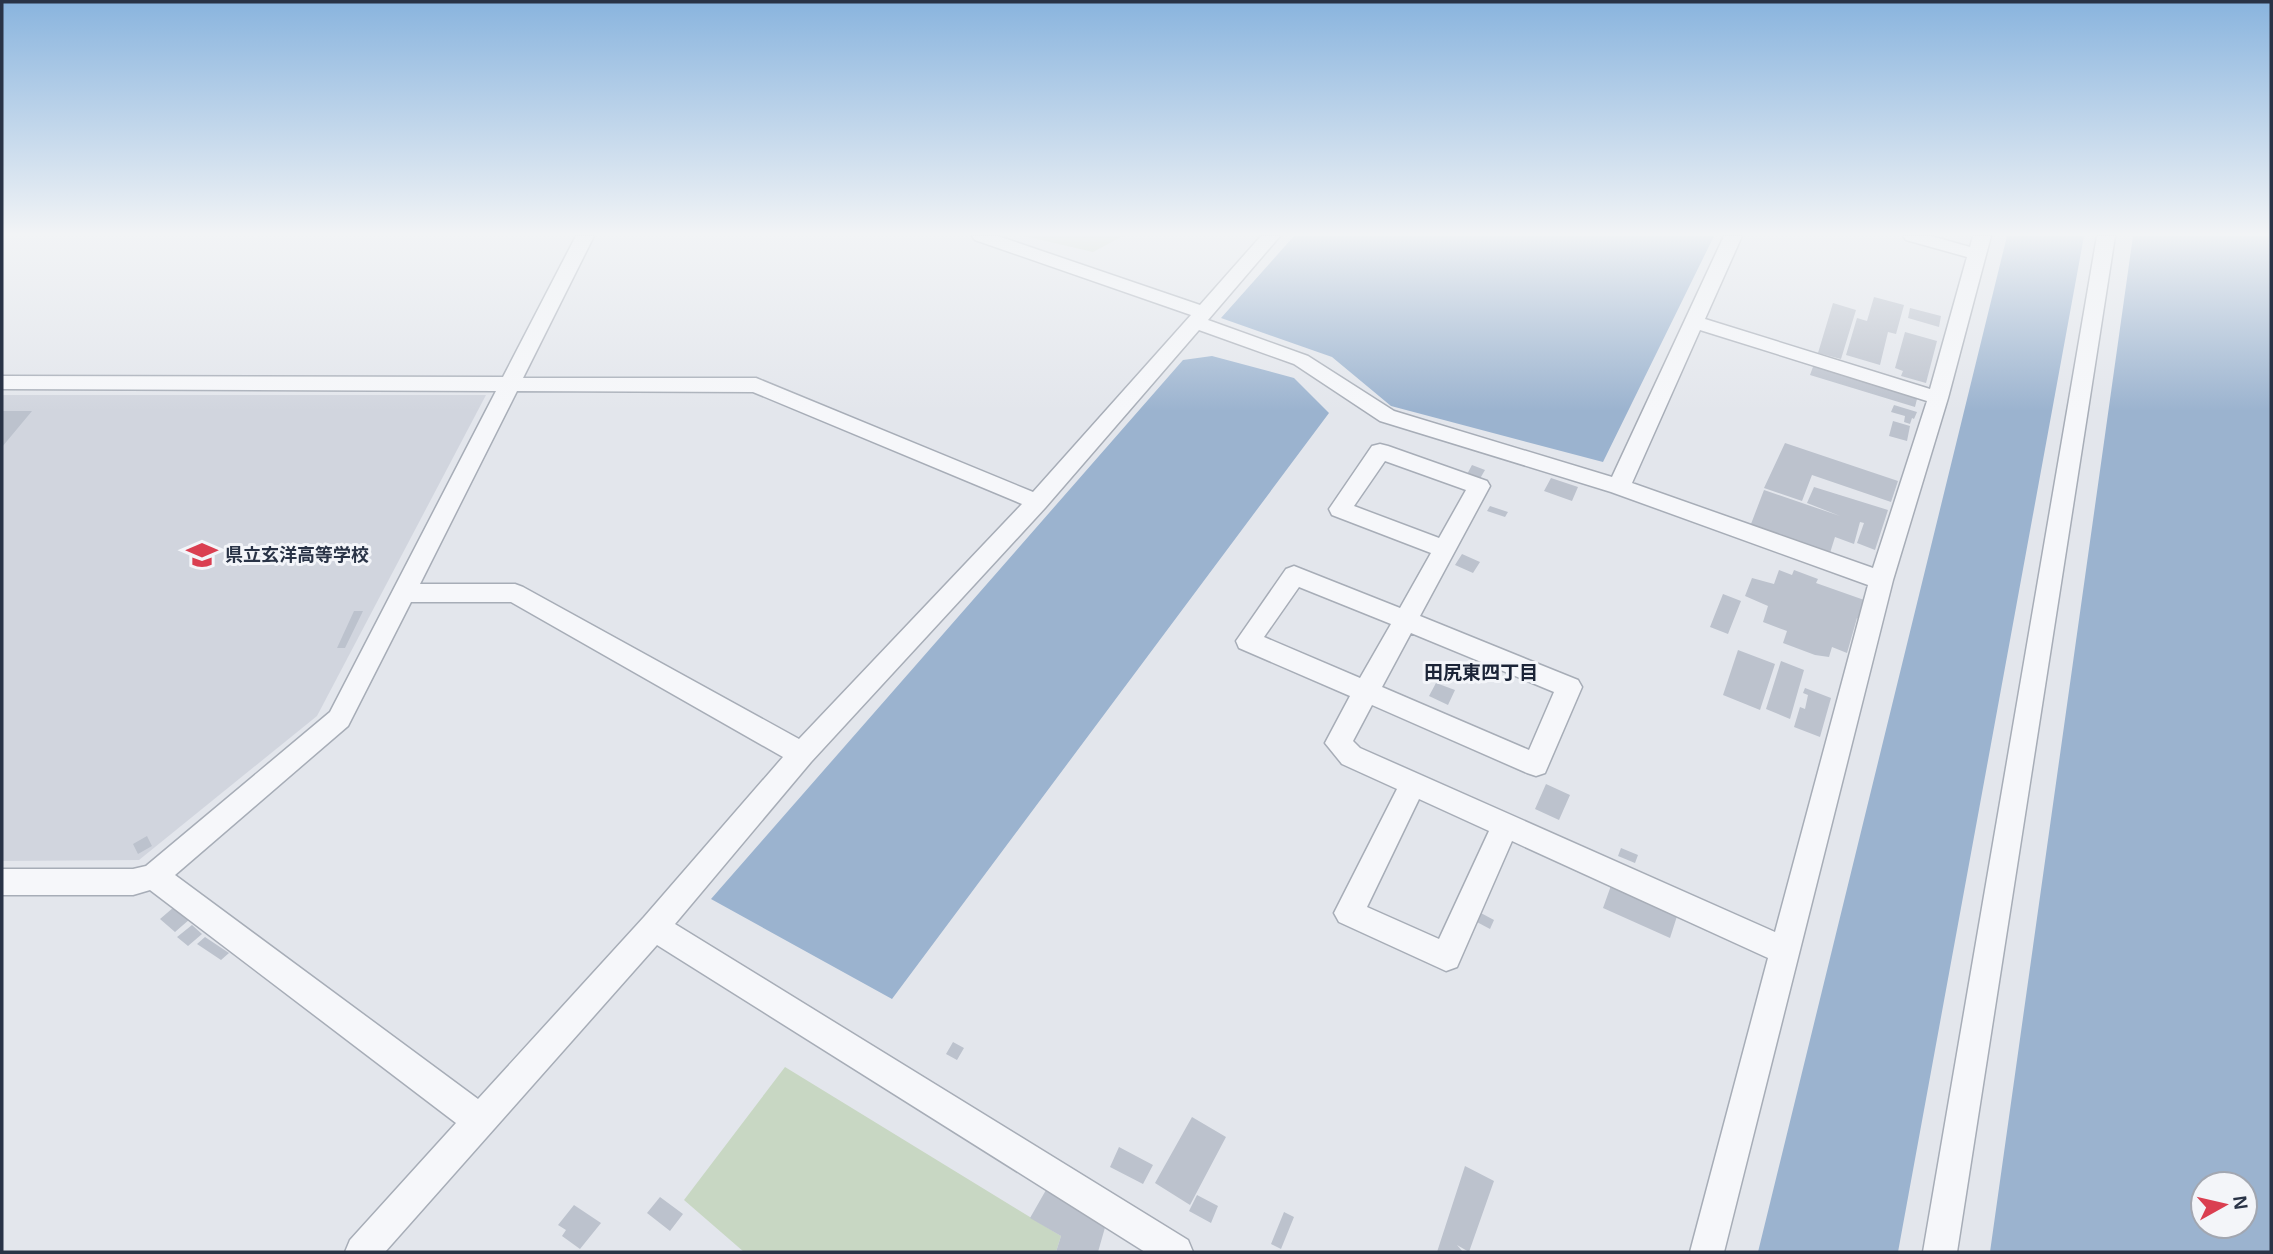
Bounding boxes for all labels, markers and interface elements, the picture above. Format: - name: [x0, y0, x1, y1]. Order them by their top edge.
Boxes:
- school or university icon: 県立玄洋高等学校: [185, 538, 219, 572]
- place label: 県立玄洋高等学校: [225, 545, 369, 565]
- district label: 田尻東四丁目: [1424, 662, 1538, 683]
- north arrow: [2189, 1170, 2259, 1240]
- text: N: [2229, 1194, 2252, 1211]

